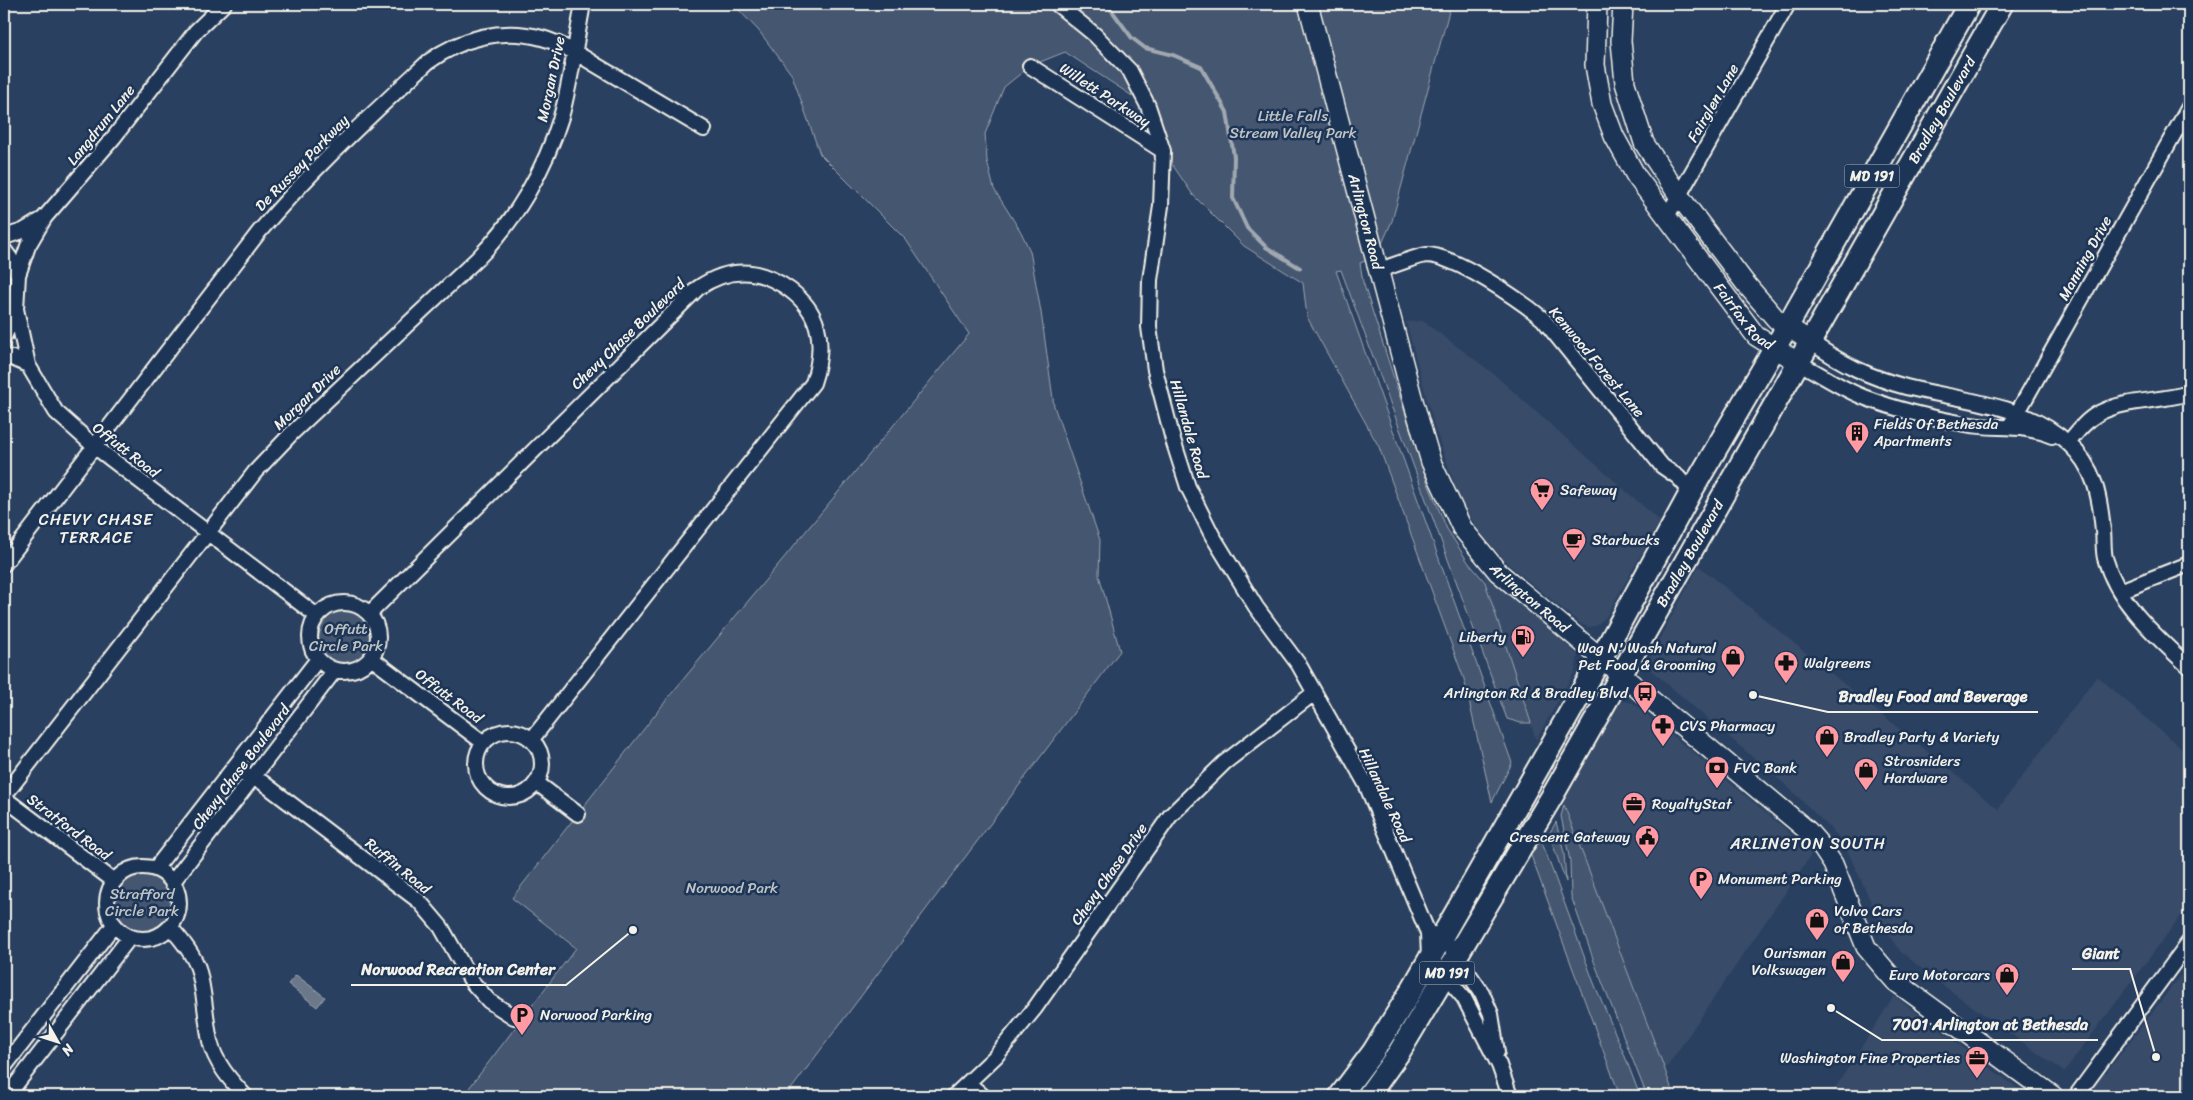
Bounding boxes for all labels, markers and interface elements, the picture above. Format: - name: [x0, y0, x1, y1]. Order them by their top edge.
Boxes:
- street label: Morgan Drive: [529, 33, 573, 124]
- street label: Bradley Boulevard: [1901, 50, 1983, 169]
- street label: Willett Parkway: [1054, 56, 1156, 135]
- street label: Fairglen Lane: [1680, 58, 1746, 147]
- street label: Langdrum Lane: [60, 79, 142, 171]
- park label: Little Falls Stream Valley Park: [1230, 103, 1356, 146]
- street label: De Russey Parkway: [249, 108, 356, 218]
- road number: MD 191: [1844, 165, 1900, 188]
- street label: Arlington Road: [1340, 170, 1391, 273]
- street label: Manning Drive: [2051, 210, 2119, 305]
- street label: Chevy Chase Boulevard: [564, 271, 692, 396]
- street label: Fairfax Road: [1707, 277, 1780, 358]
- street label: Kenwood Forest Lane: [1542, 300, 1652, 424]
- street label: Morgan Drive: [267, 357, 348, 437]
- street label: Hillandale Road: [1162, 376, 1216, 483]
- place label: Fields Of Bethesda Apartments: [1873, 411, 1999, 454]
- street label: Offutt Road: [87, 415, 166, 485]
- building icon: Fields Of Bethesda Apartments: [1844, 420, 1870, 454]
- supermarket icon: Safeway: [1529, 477, 1555, 511]
- place label: Safeway: [1560, 477, 1617, 503]
- street label: Bradley Boulevard: [1649, 494, 1731, 612]
- district label: CHEVY CHASE TERRACE: [39, 505, 153, 552]
- cafe icon: Starbucks: [1561, 527, 1587, 561]
- place label: Starbucks: [1592, 527, 1660, 553]
- street label: Arlington Road: [1482, 557, 1576, 640]
- park label: Offutt Circle Park: [309, 616, 383, 659]
- place label: Liberty: [1459, 624, 1506, 650]
- fuel station icon: Liberty: [1510, 624, 1536, 658]
- place label: Wag N' Wash Natural Pet Food & Grooming: [1577, 635, 1717, 678]
- shop icon: Wag N' Wash Natural Pet Food & Grooming: [1720, 644, 1746, 678]
- pharmacy icon: Walgreens: [1773, 650, 1799, 684]
- place label: Walgreens: [1804, 650, 1871, 676]
- street label: Offutt Road: [409, 662, 489, 731]
- place label: Arlington Rd & Bradley Blvd: [1443, 680, 1629, 706]
- bus stop icon: Arlington Rd & Bradley Blvd: [1632, 680, 1658, 714]
- callout: Bradley Food and Beverage: [1828, 681, 2038, 712]
- text: Bradley Food and Beverage: [1839, 682, 2028, 711]
- street label: Chevy Chase Boulevard: [185, 698, 298, 835]
- pharmacy icon: CVS Pharmacy: [1650, 713, 1676, 747]
- place label: CVS Pharmacy: [1680, 713, 1775, 739]
- shop icon: Bradley Party & Variety: [1814, 724, 1840, 758]
- place label: Bradley Party & Variety: [1844, 724, 2000, 750]
- street label: Hillandale Road: [1352, 743, 1419, 848]
- place label: Strosniders Hardware: [1884, 748, 1960, 791]
- bank icon: FVC Bank: [1704, 755, 1730, 789]
- place label: FVC Bank: [1734, 755, 1797, 781]
- shop icon: Strosniders Hardware: [1853, 757, 1879, 791]
- street label: Stratford Road: [21, 787, 118, 868]
- office icon: RoyaltyStat: [1621, 791, 1647, 825]
- place label: RoyaltyStat: [1652, 791, 1733, 817]
- street label: Chevy Chase Drive: [1064, 817, 1154, 931]
- place label: Crescent Gateway: [1510, 824, 1630, 850]
- public building icon: Crescent Gateway: [1634, 824, 1660, 858]
- district label: ARLINGTON SOUTH: [1729, 829, 1886, 858]
- street label: Ruffin Road: [359, 831, 438, 902]
- parking icon: Monument Parking: [1688, 866, 1714, 900]
- place label: Monument Parking: [1718, 866, 1842, 892]
- park label: Norwood Park: [686, 875, 778, 901]
- park label: Strafford Circle Park: [105, 881, 179, 924]
- place label: Volvo Cars of Bethesda: [1834, 898, 1914, 941]
- shop icon: Volvo Cars of Bethesda: [1804, 907, 1830, 941]
- callout: Giant: [2072, 938, 2130, 969]
- text: Giant: [2081, 939, 2120, 968]
- place label: Ourisman Volkswagen: [1752, 940, 1826, 983]
- shop icon: Ourisman Volkswagen: [1830, 949, 1856, 983]
- callout: Norwood Recreation Center: [351, 954, 566, 985]
- text: Norwood Recreation Center: [360, 955, 556, 984]
- road number: MD 191: [1420, 961, 1474, 984]
- place label: Euro Motorcars: [1889, 962, 1991, 988]
- shop icon: Euro Motorcars: [1994, 962, 2020, 996]
- parking icon: Norwood Parking: [509, 1002, 535, 1036]
- place label: Norwood Parking: [540, 1002, 652, 1028]
- callout: 7001 Arlington at Bethesda: [1882, 1009, 2098, 1040]
- text: 7001 Arlington at Bethesda: [1892, 1010, 2089, 1039]
- north arrow: [32, 1018, 82, 1068]
- text: N: [55, 1037, 81, 1062]
- place label: Washington Fine Properties: [1780, 1045, 1961, 1071]
- office icon: Washington Fine Properties: [1964, 1045, 1990, 1079]

